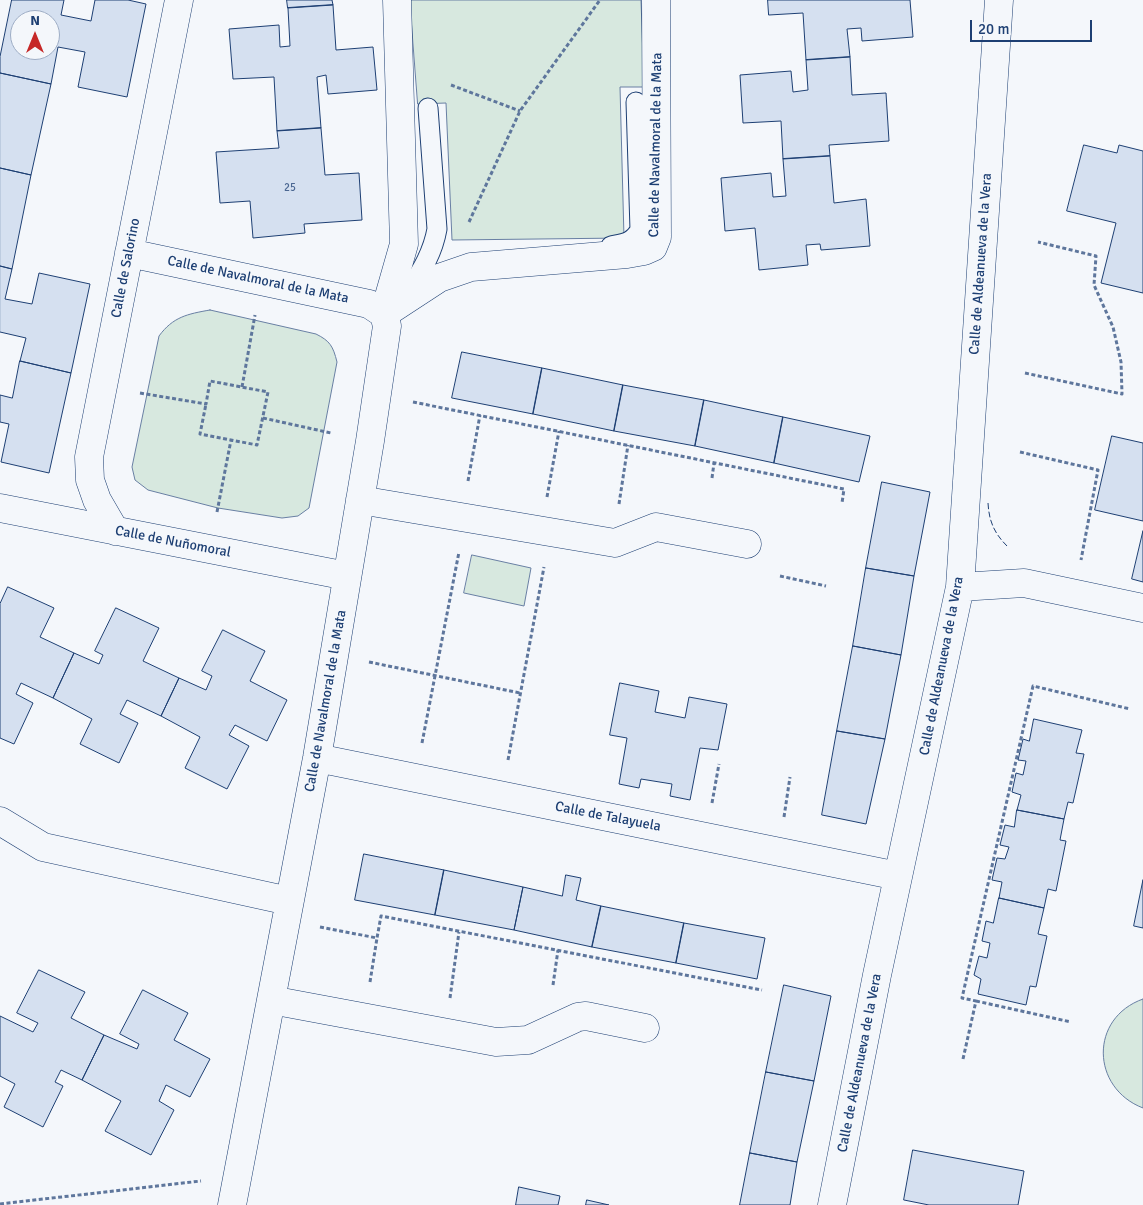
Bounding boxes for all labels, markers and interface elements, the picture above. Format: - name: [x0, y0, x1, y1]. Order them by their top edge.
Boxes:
- north arrow: [10, 10, 60, 60]
- scale bar: [973, 10, 1096, 42]
- text: N: [30, 12, 40, 29]
- text: 20 m: [978, 20, 1009, 38]
- street label: Calle de Navalmoral de la Mata: [646, 52, 666, 238]
- street label: Calle de Aldeanueva de la Vera: [966, 173, 996, 355]
- house number: 25: [284, 181, 296, 195]
- street label: Calle de Salorino: [108, 217, 144, 319]
- street label: Calle de Navalmoral de la Mata: [166, 253, 350, 307]
- street label: Calle de Nuñomoral: [114, 523, 232, 561]
- street label: Calle de Aldeanueva de la Vera: [916, 575, 968, 757]
- street label: Calle de Navalmoral de la Mata: [302, 609, 350, 793]
- street label: Calle de Talayuela: [554, 799, 662, 835]
- street label: Calle de Aldeanueva de la Vera: [834, 972, 886, 1154]

